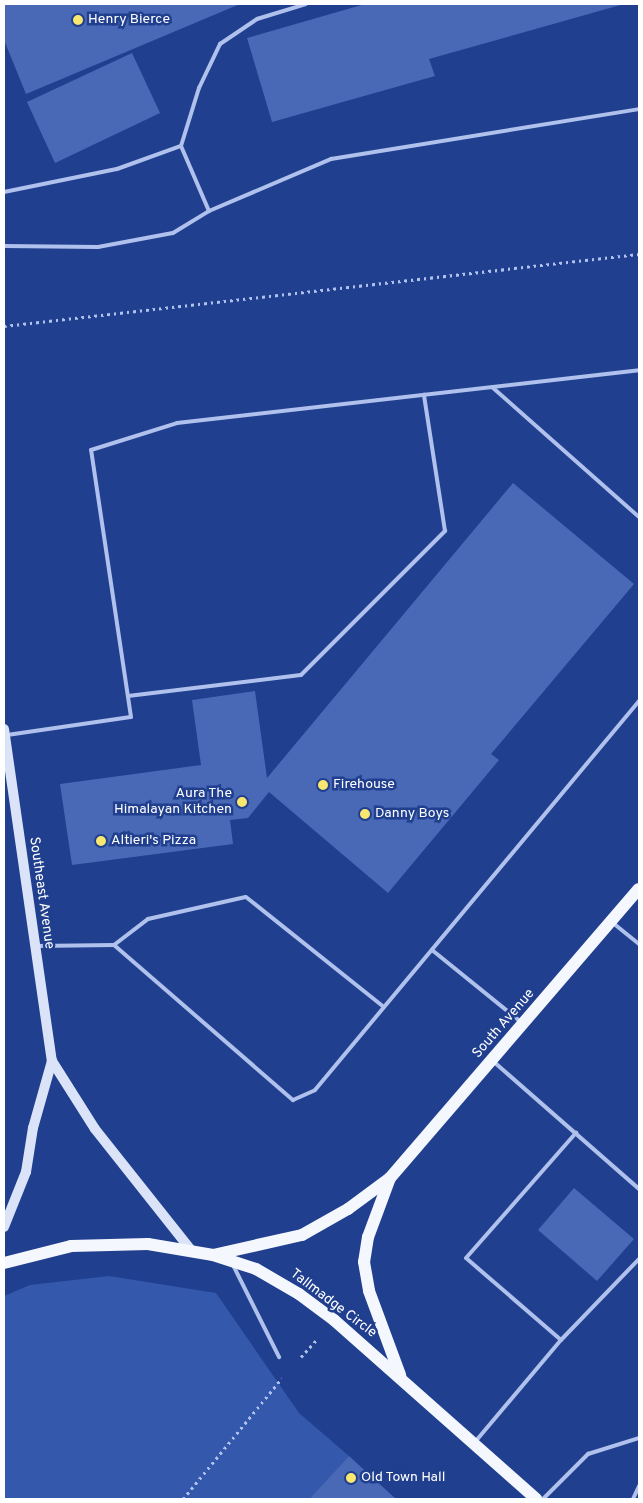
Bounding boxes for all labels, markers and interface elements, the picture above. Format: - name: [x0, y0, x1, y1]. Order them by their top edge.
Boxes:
- place label: Henry Bierce: [88, 12, 170, 28]
- marker: Henry Bierce: [72, 14, 84, 26]
- place label: Firehouse: [333, 777, 395, 793]
- marker: Firehouse: [317, 779, 329, 791]
- place label: Aura The Himalayan Kitchen: [114, 786, 232, 819]
- marker: Aura The Himalayan Kitchen: [236, 796, 248, 808]
- place label: Danny Boys: [375, 806, 449, 822]
- marker: Danny Boys: [359, 808, 371, 820]
- place label: Altieri's Pizza: [111, 833, 196, 849]
- marker: Altieri's Pizza: [95, 835, 107, 847]
- street label: Southeast Avenue: [25, 836, 57, 950]
- street label: South Avenue: [469, 986, 539, 1062]
- street label: Tallmadge Circle: [286, 1266, 380, 1342]
- place label: Old Town Hall: [361, 1470, 446, 1486]
- marker: Old Town Hall: [345, 1472, 357, 1484]

